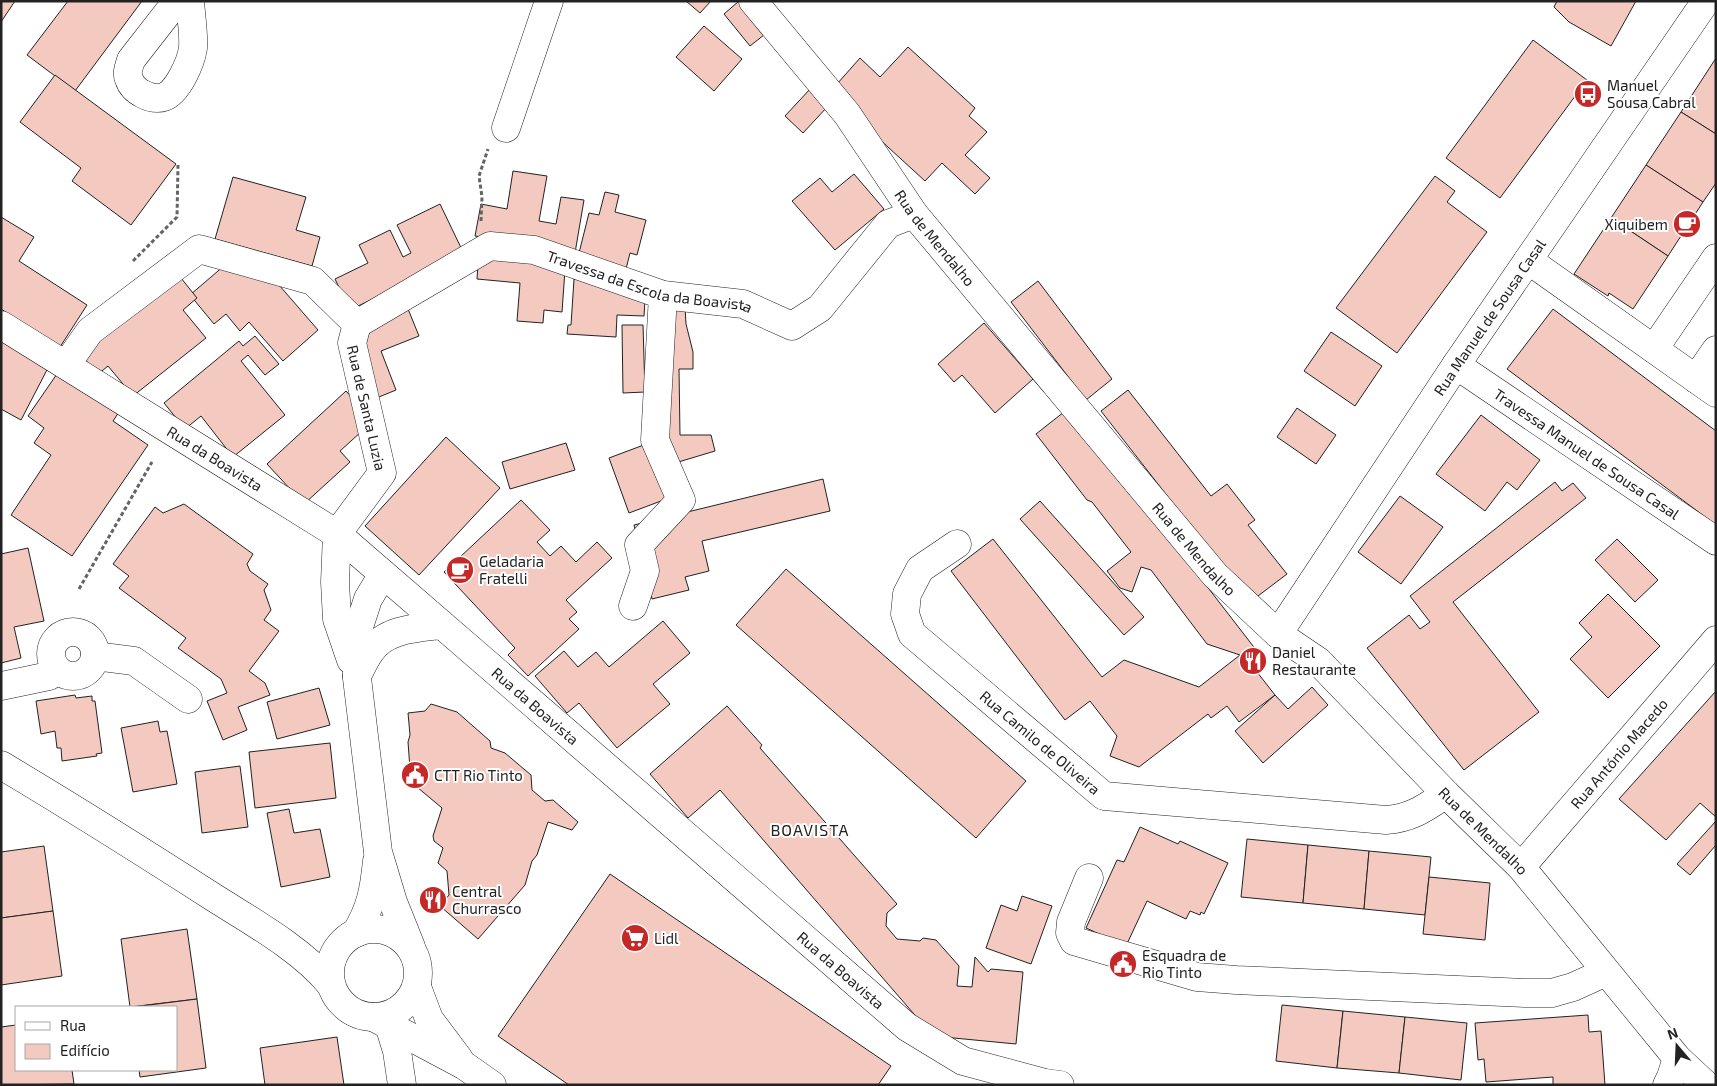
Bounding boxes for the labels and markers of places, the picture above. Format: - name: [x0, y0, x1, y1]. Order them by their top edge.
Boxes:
- place label: Manuel Sousa Cabral: [1607, 76, 1696, 111]
- bus stop icon: Manuel Sousa Cabral: [1573, 79, 1603, 109]
- cafe icon: Xiquibem: [1672, 209, 1702, 239]
- place label: Xiquibem: [1605, 215, 1668, 233]
- place label: Geladaria Fratelli: [479, 552, 544, 587]
- cafe icon: Geladaria Fratelli: [445, 555, 475, 585]
- place label: Daniel Restaurante: [1272, 643, 1356, 678]
- restaurant icon: Daniel Restaurante: [1238, 646, 1268, 676]
- public building icon: CTT Rio Tinto: [400, 760, 430, 790]
- place label: CTT Rio Tinto: [434, 766, 523, 784]
- place label: Central Churrasco: [452, 882, 521, 917]
- restaurant icon: Central Churrasco: [418, 885, 448, 915]
- supermarket icon: Lidl: [620, 923, 650, 953]
- place label: Lidl: [654, 929, 679, 947]
- place label: Esquadra de Rio Tinto: [1142, 946, 1226, 981]
- public building icon: Esquadra de Rio Tinto: [1108, 949, 1138, 979]

